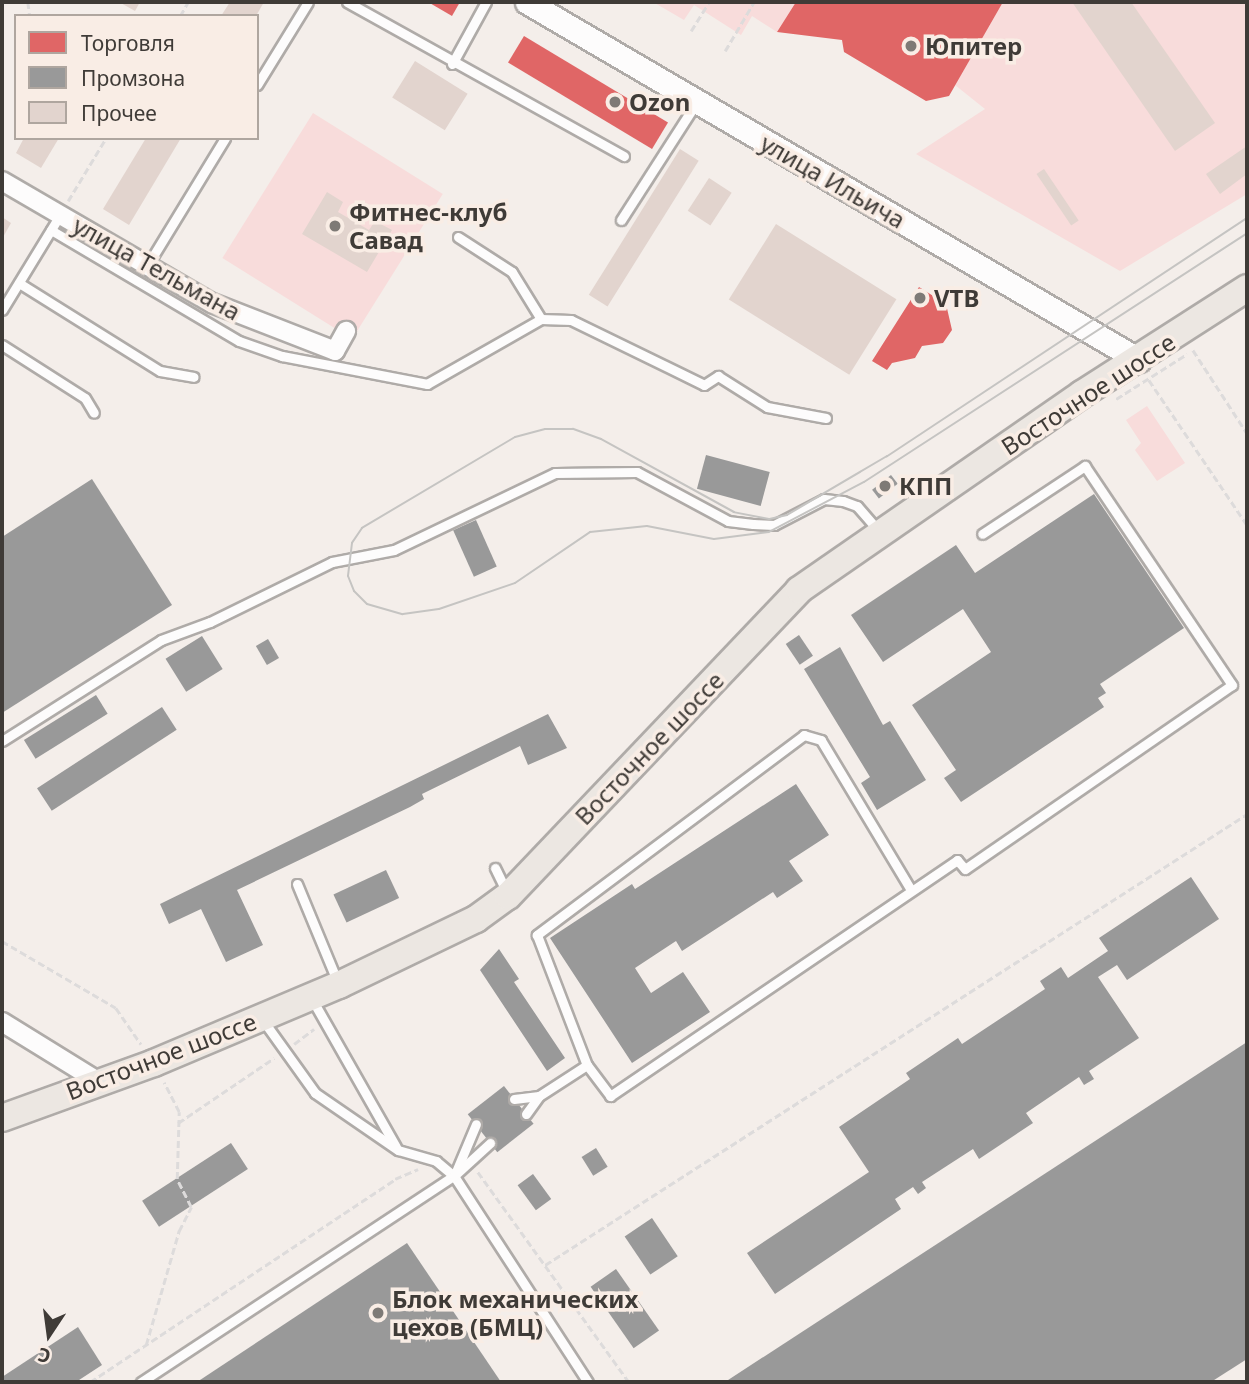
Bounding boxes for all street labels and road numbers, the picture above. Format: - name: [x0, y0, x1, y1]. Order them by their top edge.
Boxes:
- street label: улица Ильича: [756, 128, 910, 234]
- street label: улица Тельмана: [68, 210, 246, 326]
- street label: Восточное шоссе: [996, 327, 1180, 461]
- street label: Восточное шоссе: [569, 666, 729, 830]
- street label: Восточное шоссе: [62, 1006, 260, 1106]

